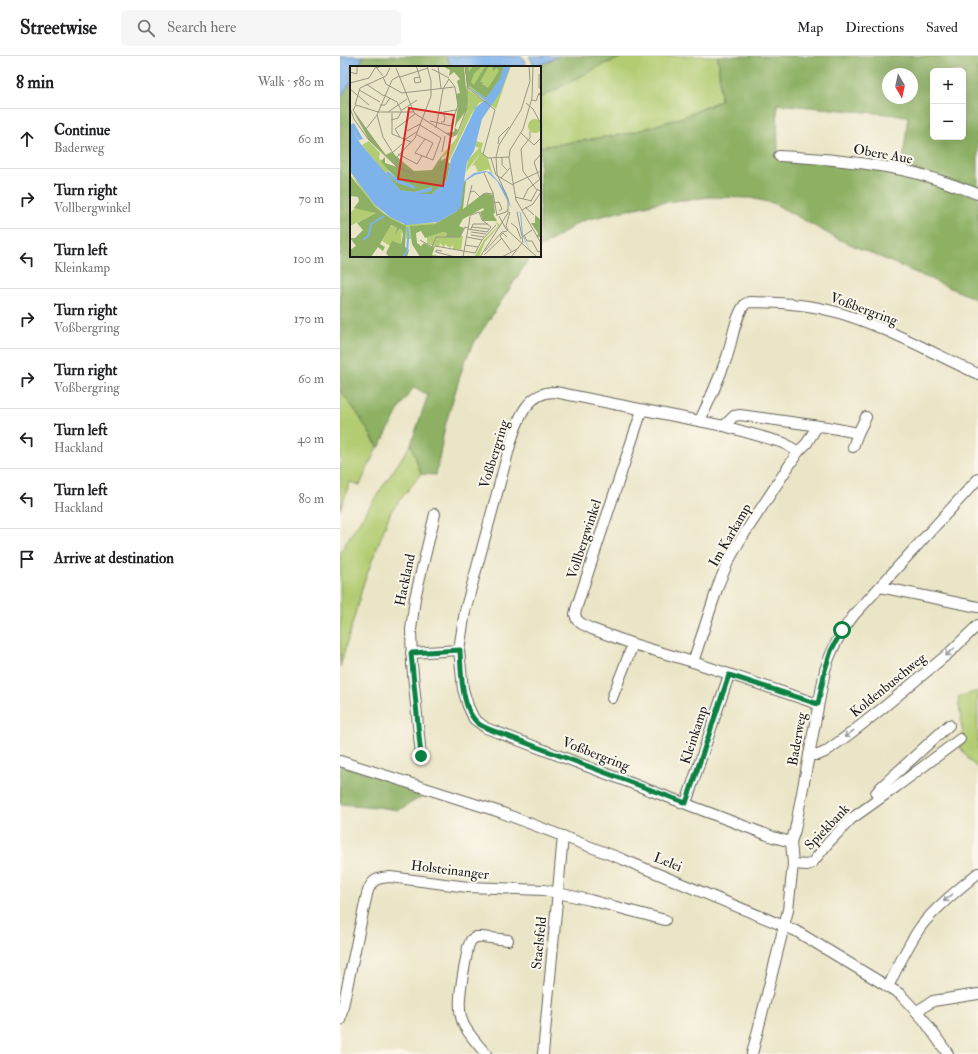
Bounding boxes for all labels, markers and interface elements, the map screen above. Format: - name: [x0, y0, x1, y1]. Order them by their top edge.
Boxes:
- search box: [121, 10, 401, 46]
- text: Streetwise: [20, 16, 97, 40]
- icon: search: [135, 17, 157, 39]
- text: Search here: [167, 18, 236, 37]
- text: Map: [797, 19, 823, 36]
- text: Directions: [845, 19, 904, 36]
- text: Saved: [926, 19, 958, 36]
- inset map: [350, 66, 541, 257]
- north arrow: [882, 68, 918, 104]
- map controls: [930, 68, 966, 140]
- button: +: [930, 68, 966, 104]
- text: 8 min: [16, 72, 54, 93]
- text: Walk · 580 m: [258, 74, 324, 90]
- button: −: [930, 104, 966, 140]
- text: Continue: [54, 121, 110, 140]
- icon: ahead: [16, 128, 38, 150]
- text: 60 m: [298, 131, 324, 147]
- text: Baderweg: [54, 140, 104, 156]
- street label: Obere Aue: [852, 140, 914, 168]
- text: Turn right: [54, 181, 117, 200]
- icon: right: [16, 188, 38, 210]
- text: 70 m: [299, 191, 324, 207]
- text: Vollbergwinkel: [54, 200, 131, 216]
- text: Turn left: [54, 241, 108, 260]
- icon: left: [16, 248, 38, 270]
- text: 100 m: [293, 251, 324, 267]
- text: Kleinkamp: [54, 260, 110, 276]
- street label: Voßbergring: [828, 289, 901, 329]
- text: Turn right: [54, 301, 117, 320]
- icon: right: [16, 308, 38, 330]
- text: 170 m: [294, 311, 324, 327]
- text: Voßbergring: [54, 320, 120, 336]
- text: Turn right: [54, 361, 117, 380]
- icon: right: [16, 368, 38, 390]
- text: 60 m: [298, 371, 324, 387]
- text: Voßbergring: [54, 380, 120, 396]
- street label: Voßbergring: [476, 417, 513, 490]
- text: Turn left: [54, 421, 108, 440]
- icon: left: [16, 428, 38, 450]
- text: 40 m: [298, 431, 324, 447]
- text: Hackland: [54, 440, 103, 456]
- text: Turn left: [54, 481, 108, 500]
- icon: left: [16, 488, 38, 510]
- text: 80 m: [298, 491, 324, 507]
- street label: Vollbergwinkel: [563, 497, 605, 581]
- text: Hackland: [54, 500, 103, 516]
- street label: Im Karkamp: [705, 500, 756, 570]
- icon: arrive: [16, 548, 38, 570]
- text: Arrive at destination: [54, 549, 174, 568]
- street label: Hackland: [391, 552, 419, 608]
- route start: [833, 621, 851, 639]
- one-way arrow: [945, 647, 955, 656]
- street label: Koldenbuschweg: [847, 649, 930, 721]
- street label: Kleinkamp: [677, 704, 712, 767]
- street label: Baderweg: [784, 710, 810, 767]
- one-way arrow: [844, 730, 855, 738]
- street label: Voßbergring: [560, 733, 633, 775]
- route end: [412, 747, 430, 765]
- street label: Spiekbank: [801, 800, 854, 854]
- street label: Lelei: [651, 849, 685, 875]
- street label: Holsteinanger: [410, 857, 491, 883]
- one-way arrow: [944, 893, 954, 902]
- street label: Staelsfeld: [528, 916, 550, 970]

